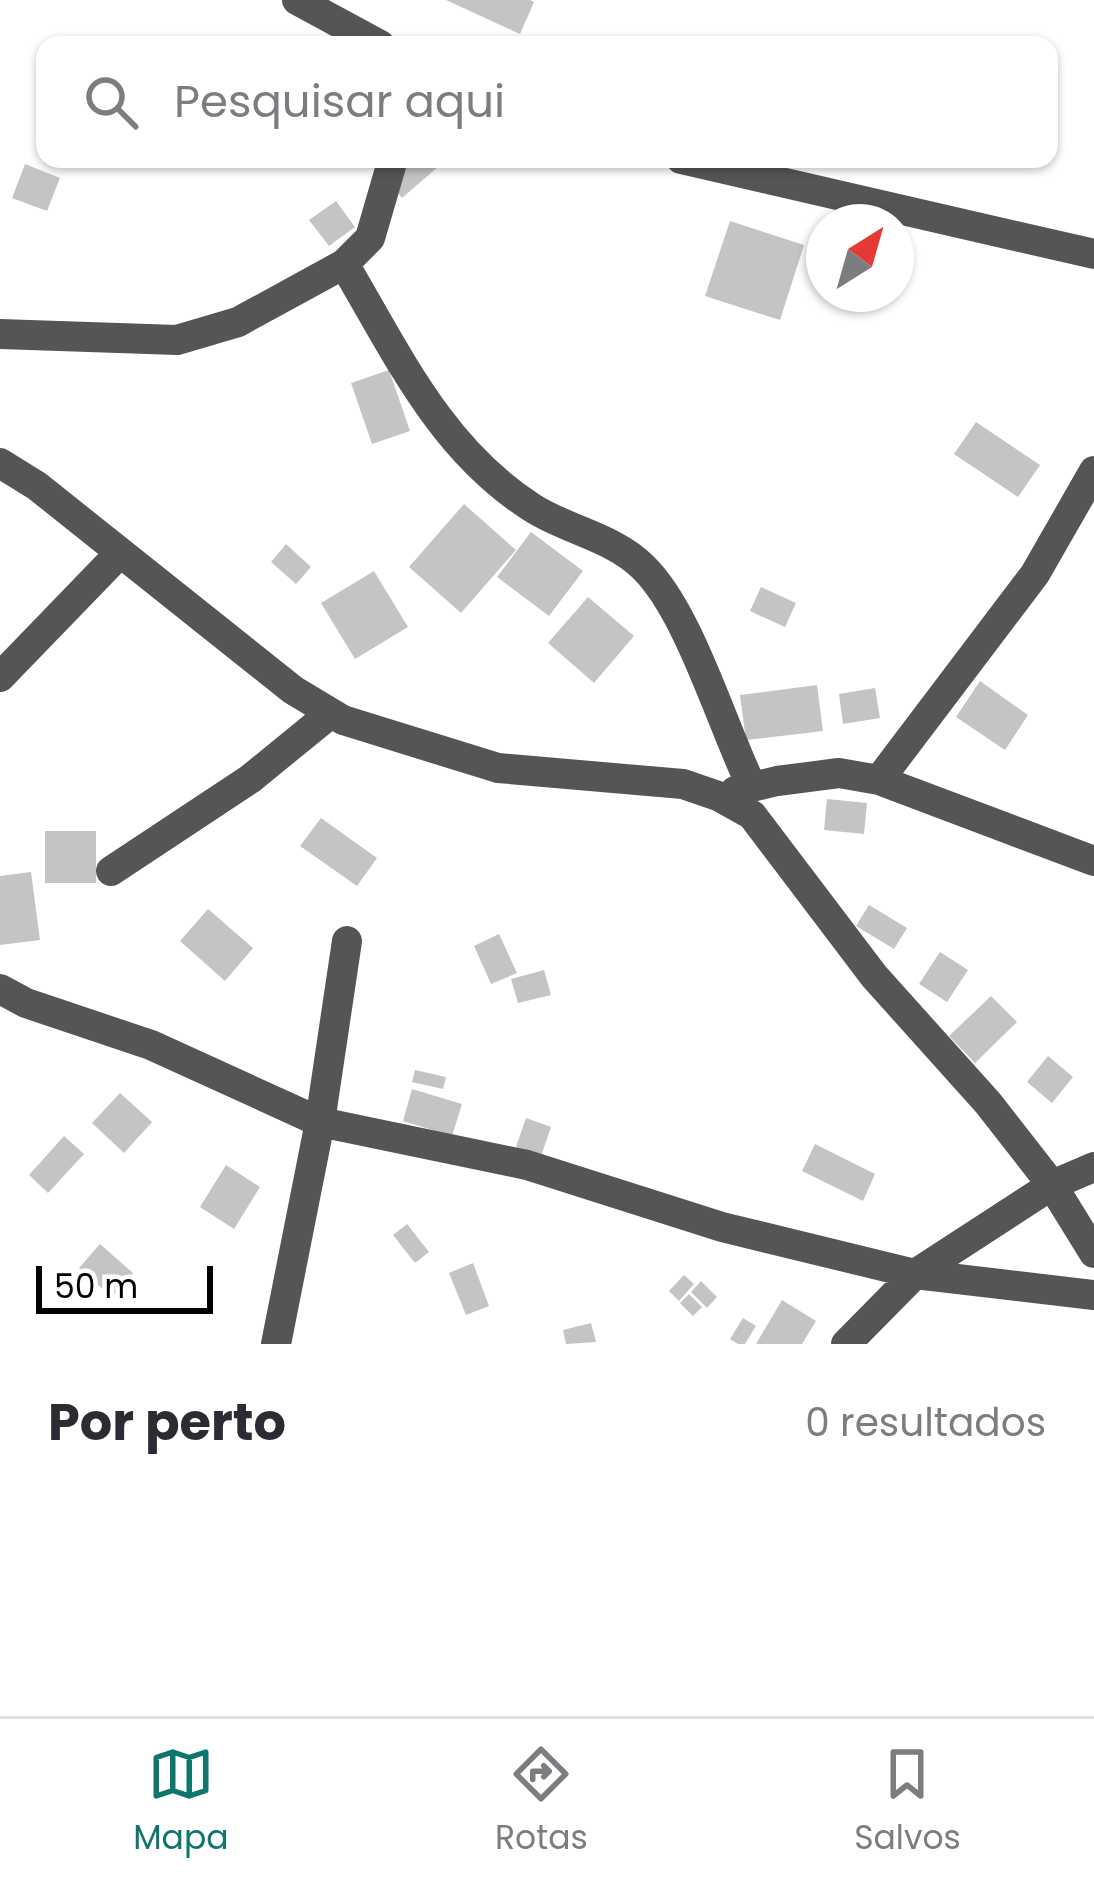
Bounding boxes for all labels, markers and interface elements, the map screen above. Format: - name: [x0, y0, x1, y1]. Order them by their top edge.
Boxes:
- search box: [36, 36, 1058, 168]
- icon: search: [78, 69, 144, 135]
- text: Pesquisar aqui: [174, 70, 505, 133]
- north arrow: [806, 204, 914, 312]
- scale bar: [36, 1260, 213, 1313]
- text: 50 m: [54, 1263, 138, 1310]
- text: Por perto: [48, 1386, 286, 1458]
- text: 0 resultados: [805, 1395, 1046, 1450]
- tab: Mapa: [133, 1741, 229, 1863]
- tab: Rotas: [495, 1741, 588, 1863]
- tab: Salvos: [854, 1741, 961, 1863]

